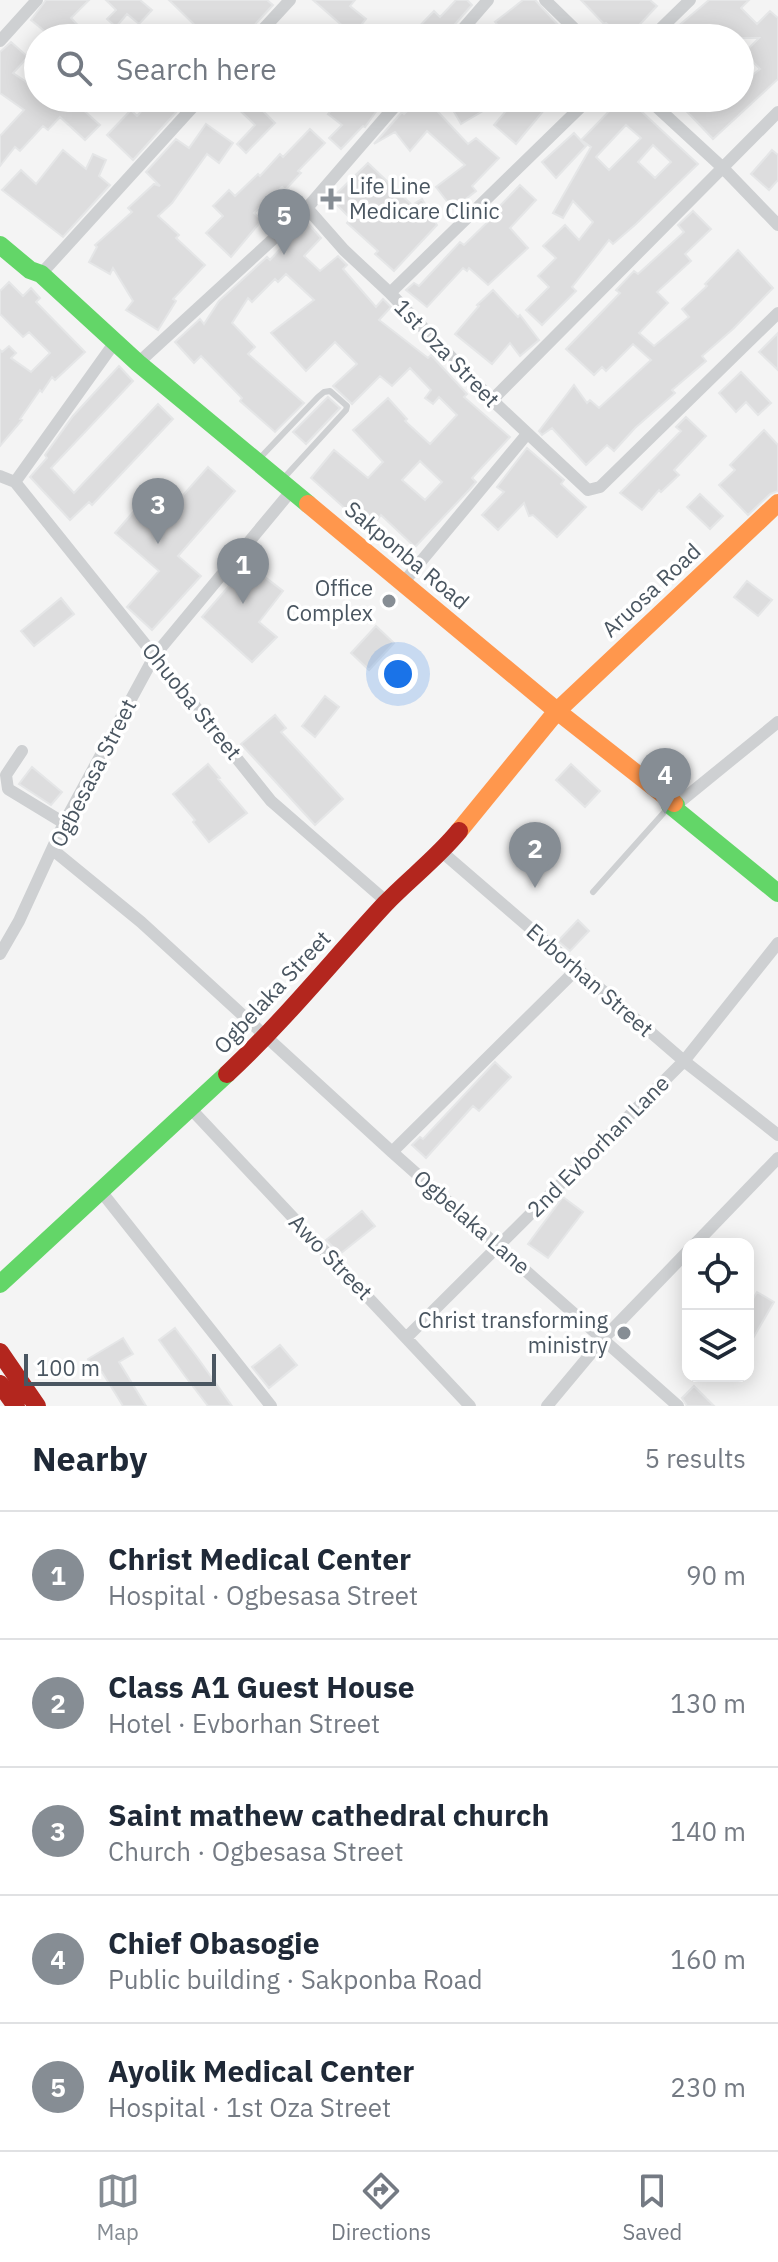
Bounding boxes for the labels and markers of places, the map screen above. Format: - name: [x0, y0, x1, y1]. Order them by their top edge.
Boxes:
- place label: Life Line Medicare Clinic: [349, 171, 499, 225]
- marker: Life Line Medicare Clinic: [320, 188, 342, 210]
- pin: 5: [258, 189, 310, 255]
- pin: 3: [132, 478, 184, 544]
- pin: 1: [217, 538, 269, 604]
- place label: Office Complex: [286, 573, 373, 627]
- marker: Office Complex: [380, 592, 398, 610]
- pin: 4: [639, 748, 691, 814]
- pin: 2: [509, 822, 561, 888]
- place label: Christ transforming ministry: [418, 1305, 608, 1359]
- marker: Christ transforming ministry: [615, 1324, 633, 1342]

